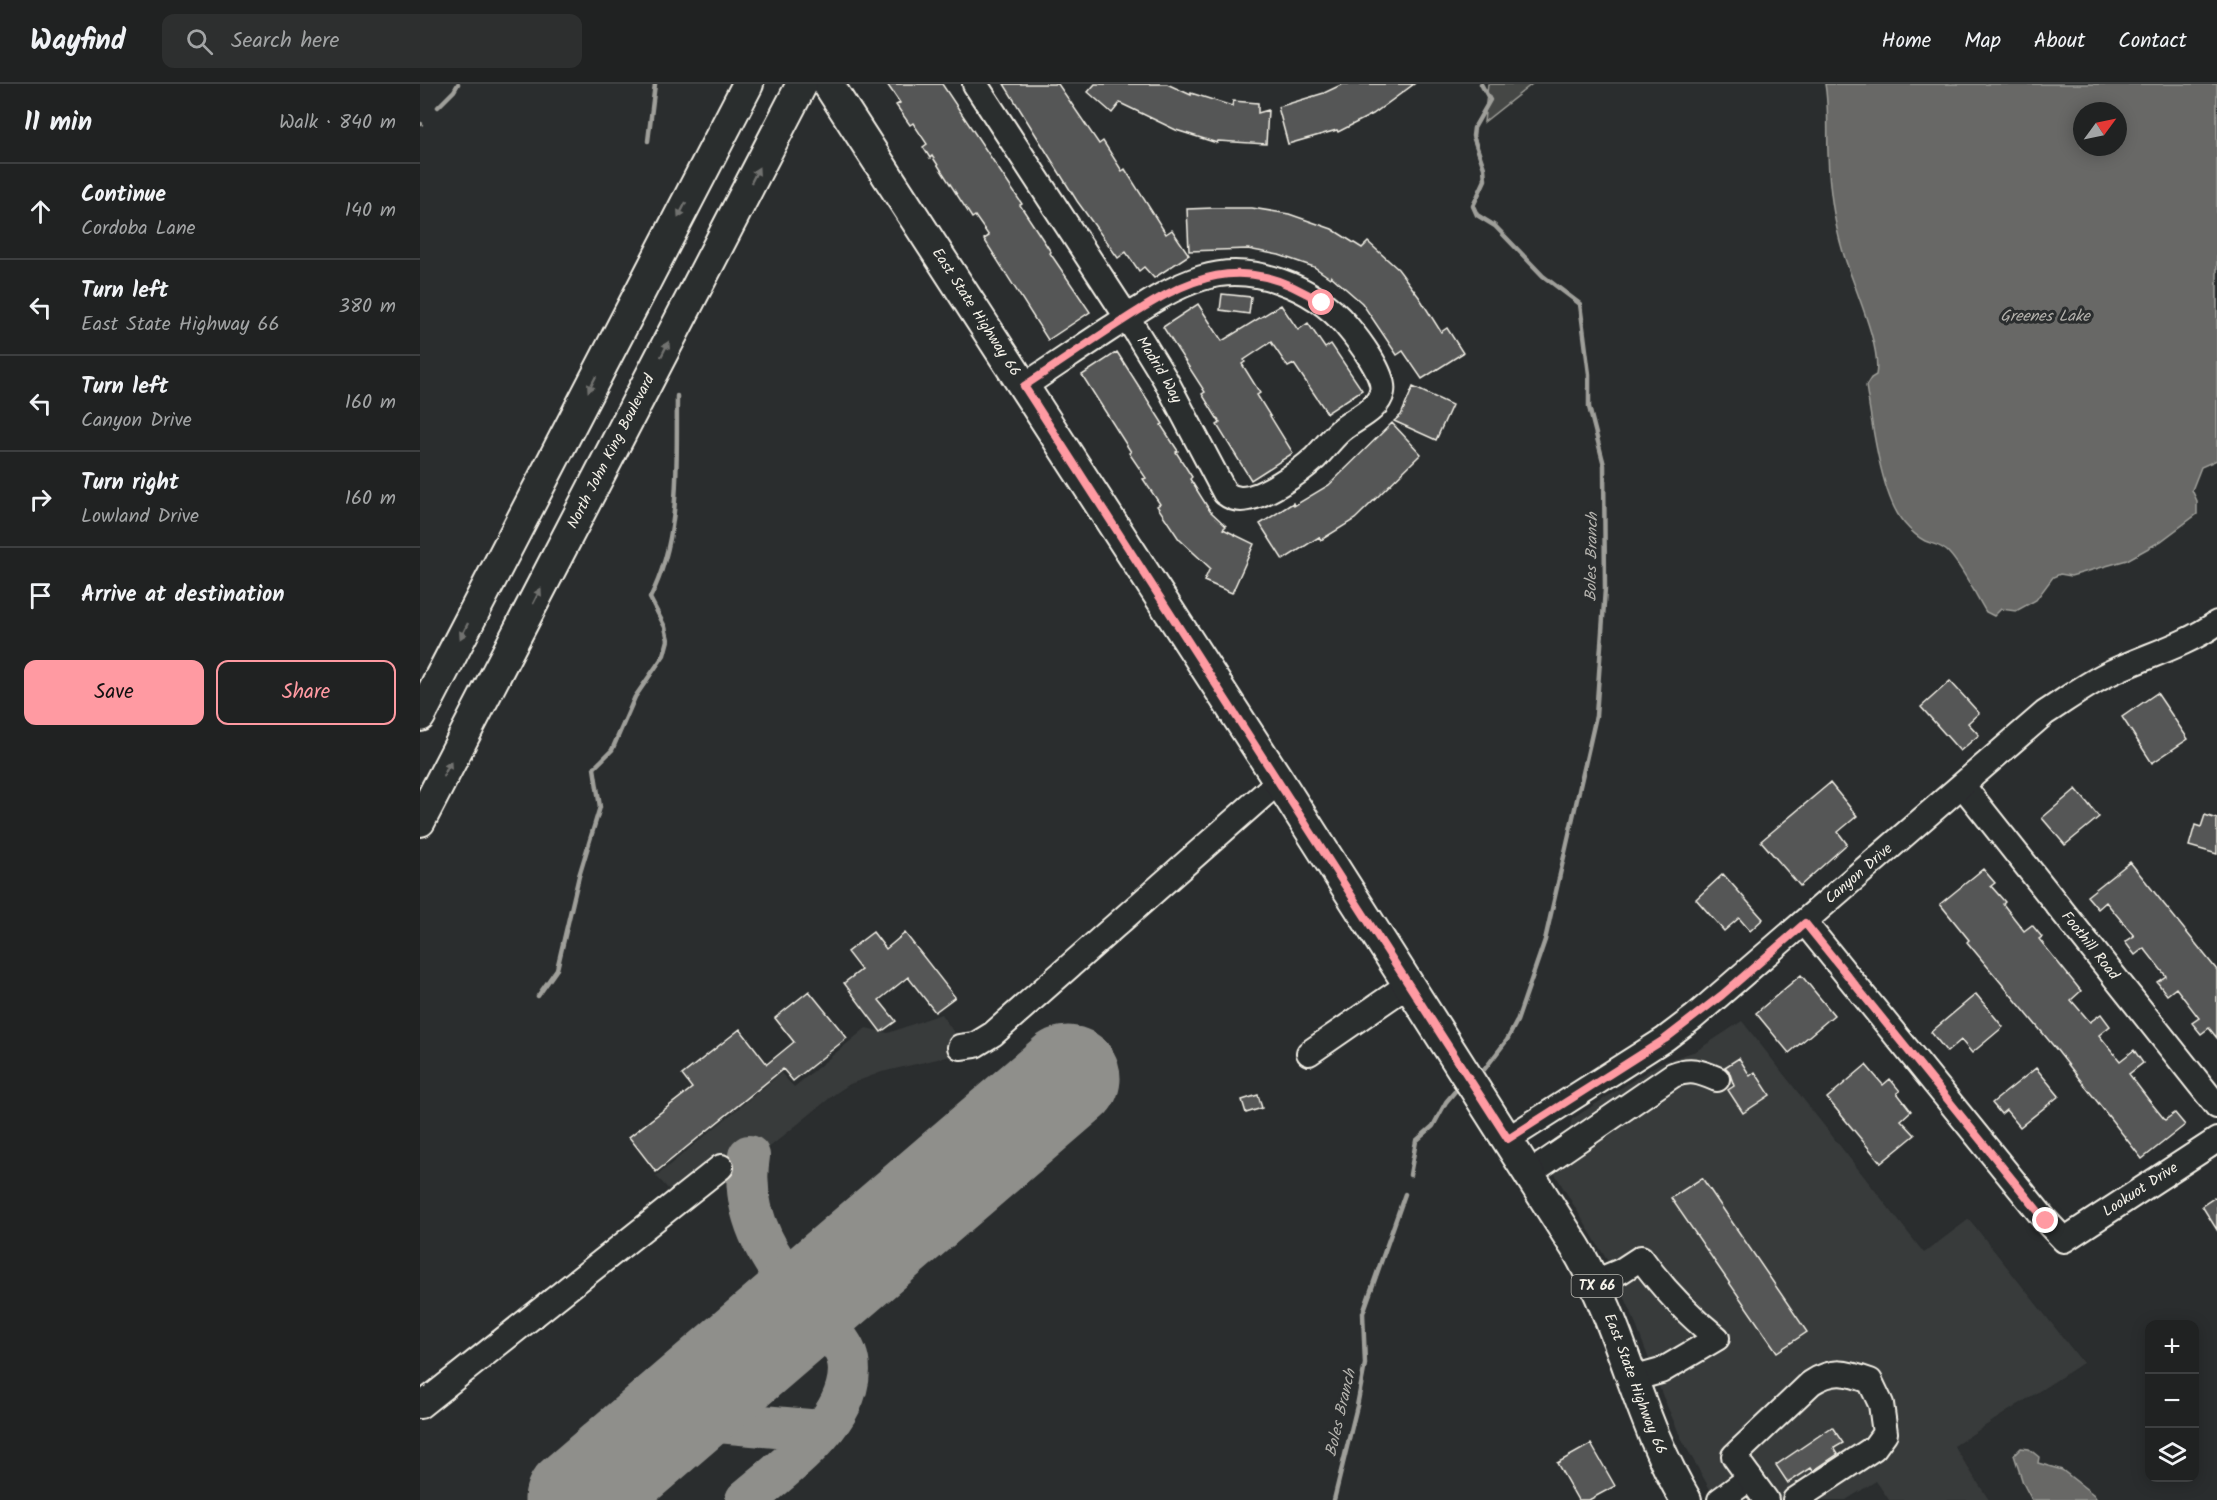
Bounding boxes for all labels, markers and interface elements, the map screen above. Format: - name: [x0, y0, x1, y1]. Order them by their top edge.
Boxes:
- search box: [162, 14, 582, 68]
- text: Wayfind: [30, 19, 126, 64]
- text: Search here: [231, 24, 339, 59]
- icon: search: [183, 25, 216, 58]
- text: Home: [1882, 25, 1931, 58]
- text: Map: [1964, 25, 2001, 58]
- text: About: [2034, 25, 2085, 58]
- text: Contact: [2118, 25, 2187, 58]
- text: 11 min: [24, 102, 92, 144]
- north arrow: [2073, 102, 2127, 156]
- text: Walk · 840 m: [279, 107, 396, 139]
- one-way arrow: [750, 167, 760, 184]
- text: Continue: [81, 178, 166, 213]
- icon: ahead: [24, 195, 57, 228]
- text: 140 m: [345, 195, 396, 227]
- one-way arrow: [677, 202, 687, 219]
- text: Cordoba Lane: [81, 213, 196, 245]
- street label: East State Highway 66: [925, 243, 1026, 382]
- text: Turn left: [81, 274, 168, 309]
- route start: [1308, 289, 1334, 315]
- icon: left: [24, 291, 57, 324]
- text: 380 m: [339, 291, 396, 323]
- water label: Greenes Lake: [2000, 304, 2091, 329]
- text: East State Highway 66: [81, 309, 280, 341]
- street label: Madrid Way: [1130, 332, 1188, 409]
- one-way arrow: [660, 340, 670, 357]
- text: Turn left: [81, 370, 168, 405]
- street label: North John King Boulevard: [561, 370, 662, 533]
- one-way arrow: [587, 375, 597, 392]
- icon: left: [24, 387, 57, 420]
- text: 160 m: [345, 387, 396, 419]
- text: Canyon Drive: [81, 405, 192, 437]
- text: Turn right: [81, 466, 179, 501]
- icon: right: [24, 483, 57, 516]
- text: 160 m: [345, 483, 396, 515]
- text: Lowland Drive: [81, 501, 199, 533]
- water label: Boles Branch: [1579, 511, 1605, 602]
- text: Arrive at destination: [81, 578, 284, 613]
- icon: arrive: [24, 579, 57, 612]
- one-way arrow: [532, 588, 542, 605]
- one-way arrow: [459, 623, 469, 640]
- button: Save: [24, 660, 204, 725]
- button: Share: [216, 660, 396, 725]
- one-way arrow: [442, 761, 452, 778]
- street label: Canyon Drive: [1820, 838, 1899, 910]
- street label: Foothill Road: [2055, 906, 2125, 986]
- street label: Lookuot Drive: [2098, 1156, 2183, 1223]
- route end: [2032, 1207, 2058, 1233]
- road number: TX 66: [1572, 1275, 1622, 1297]
- street label: East State Highway 66: [1597, 1310, 1673, 1458]
- map controls: [2145, 1320, 2199, 1482]
- button: +: [2145, 1320, 2199, 1374]
- water label: Boles Branch: [1319, 1365, 1364, 1459]
- button: −: [2145, 1374, 2199, 1428]
- button: layers: [2145, 1428, 2199, 1482]

